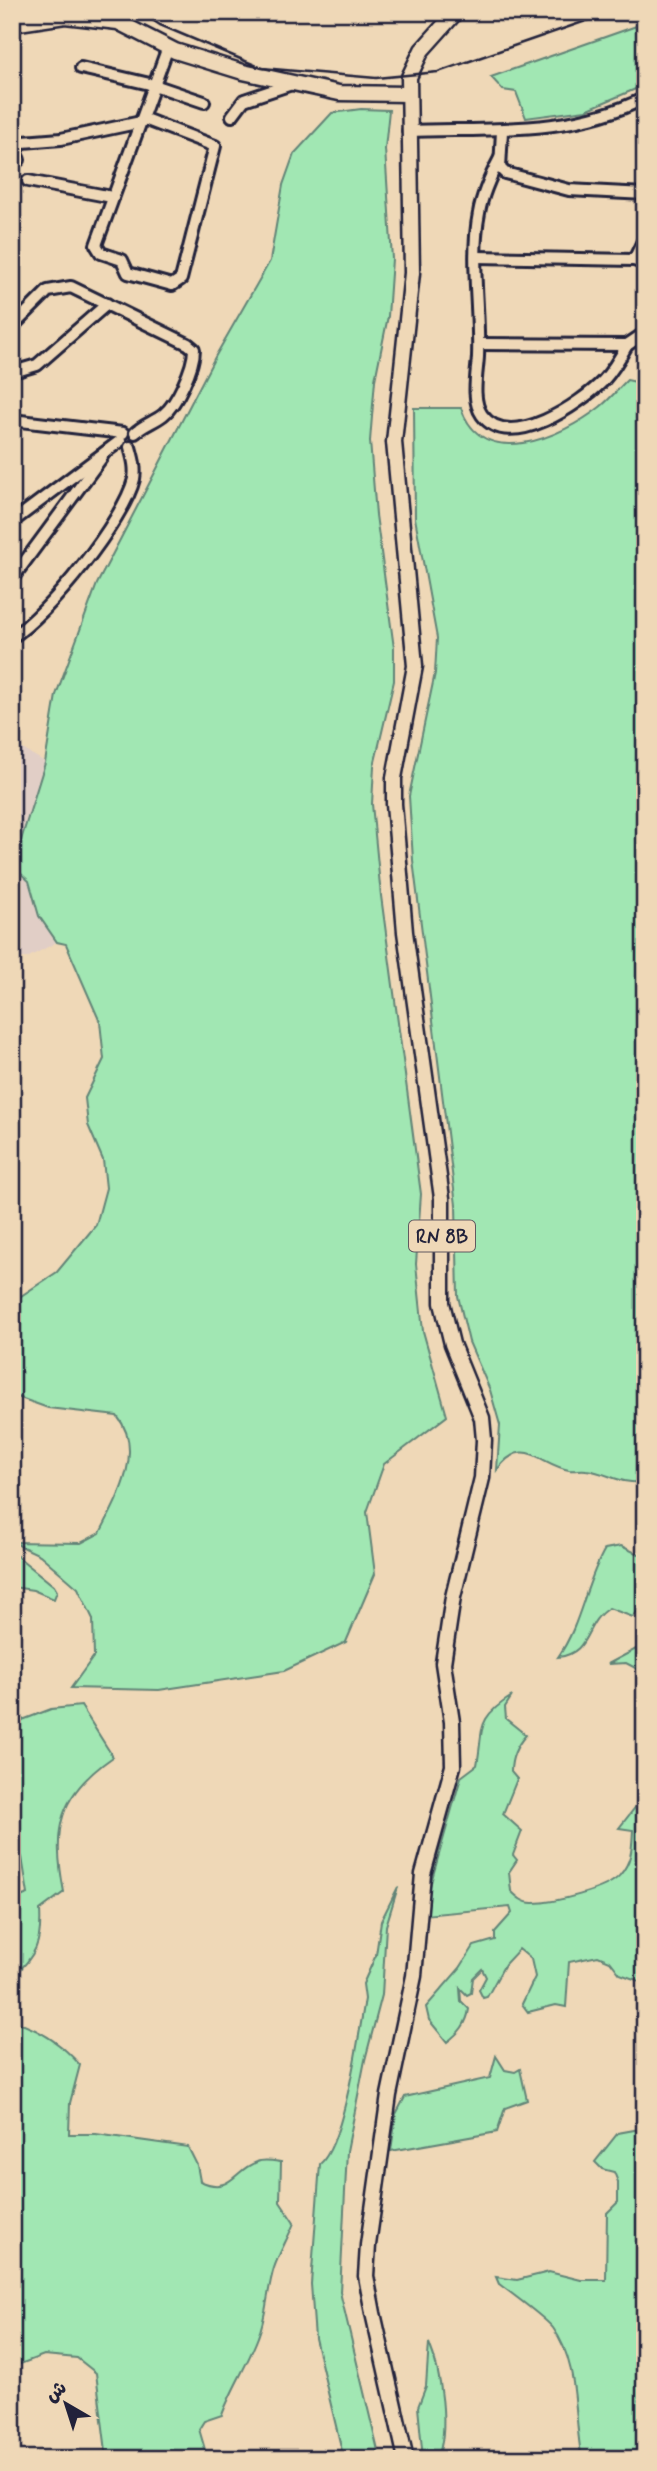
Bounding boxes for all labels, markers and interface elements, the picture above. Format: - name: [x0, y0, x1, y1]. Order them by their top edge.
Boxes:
- road number: RN 8B: [409, 1220, 475, 1252]
- north arrow: [32, 2370, 102, 2440]
- text: ش: [40, 2376, 72, 2408]

